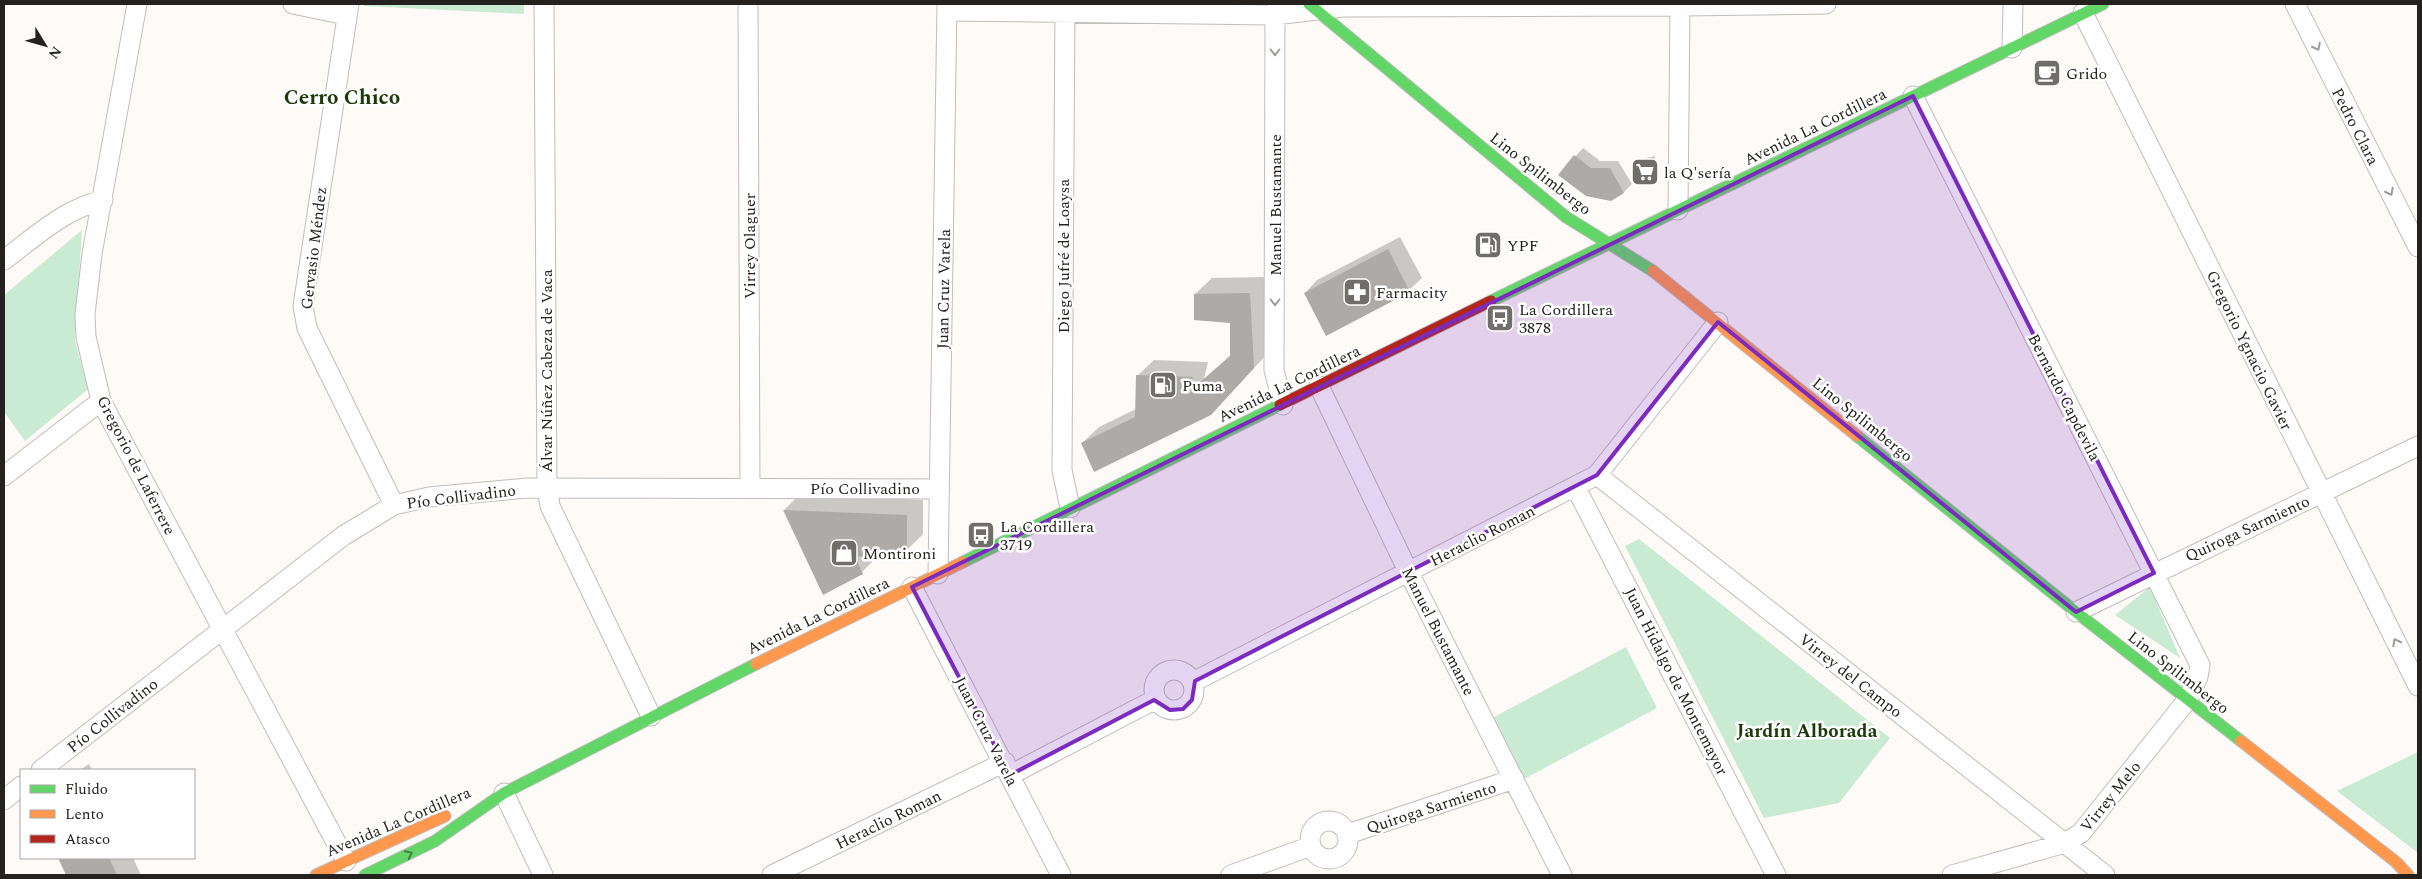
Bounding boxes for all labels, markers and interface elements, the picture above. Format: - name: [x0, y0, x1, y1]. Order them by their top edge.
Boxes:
- north arrow: [20, 20, 70, 70]
- text: N: [43, 42, 67, 63]
- one-way arrow: [2311, 42, 2321, 51]
- one-way arrow: [1270, 48, 1280, 56]
- cafe icon: Grido: [2032, 58, 2062, 88]
- place label: Grido: [2066, 62, 2107, 86]
- district label: Cerro Chico: [284, 82, 400, 114]
- street label: Avenida La Cordillera: [1740, 82, 1891, 172]
- street label: Pedro Clara: [2325, 84, 2385, 169]
- street label: Lino Spilimbergo: [1484, 126, 1596, 221]
- street label: Manuel Bustamante: [1264, 134, 1288, 276]
- supermarket icon: la Q'sería: [1630, 157, 1660, 187]
- place label: la Q'sería: [1664, 161, 1731, 185]
- street label: Diego Jufré de Loaysa: [1052, 178, 1076, 333]
- street label: Gervasio Méndez: [295, 185, 333, 311]
- one-way arrow: [2384, 187, 2394, 196]
- street label: Virrey Olaguer: [738, 193, 762, 299]
- street label: Juan Cruz Varela: [931, 228, 957, 349]
- fuel station icon: YPF: [1473, 230, 1503, 260]
- place label: YPF: [1507, 234, 1539, 258]
- street label: Gregorio Ygnacio Gavier: [2200, 266, 2298, 435]
- street label: Álvar Núñez Cabeza de Vaca: [535, 269, 559, 473]
- pharmacy icon: Farmacity: [1342, 277, 1372, 307]
- place label: Farmacity: [1376, 281, 1449, 305]
- one-way arrow: [1270, 298, 1280, 306]
- place label: La Cordillera 3878: [1519, 298, 1613, 340]
- bus stop icon: La Cordillera 3878: [1485, 303, 1515, 333]
- street label: Bernardo Capdevila: [2022, 330, 2107, 466]
- street label: Avenida La Cordillera: [1214, 339, 1365, 429]
- fuel station icon: Puma: [1148, 370, 1178, 400]
- street label: Lino Spilimbergo: [1807, 372, 1918, 468]
- place label: Puma: [1182, 374, 1223, 398]
- street label: Gregorio de Laferrere: [90, 391, 182, 539]
- street label: Pío Collivadino: [810, 477, 920, 501]
- street label: Pío Collivadino: [405, 478, 517, 516]
- street label: Quiroga Sarmiento: [2181, 489, 2314, 568]
- street label: Heraclio Roman: [1426, 499, 1539, 573]
- place label: La Cordillera 3719: [1000, 515, 1094, 557]
- bus stop icon: La Cordillera 3719: [966, 520, 996, 550]
- shop icon: Montironi: [829, 538, 859, 568]
- place label: Montironi: [863, 542, 936, 566]
- street label: Manuel Bustamante: [1395, 563, 1481, 700]
- street label: Avenida La Cordillera: [743, 571, 894, 661]
- street label: Juan Hidalgo de Montemayor: [1618, 583, 1734, 780]
- street label: Lino Spilimbergo: [2122, 625, 2234, 720]
- street label: Virrey del Campo: [1794, 628, 1907, 724]
- one-way arrow: [2392, 638, 2402, 647]
- street label: Pío Collivadino: [62, 672, 163, 759]
- street label: Juan Cruz Varela: [948, 672, 1024, 791]
- district label: Jardín Alborada: [1737, 717, 1878, 746]
- street label: Virrey Melo: [2075, 756, 2147, 837]
- legend: [20, 769, 195, 859]
- street label: Quiroga Sarmiento: [1363, 776, 1499, 840]
- text: Fluido: [65, 778, 108, 801]
- street label: Avenida La Cordillera: [322, 780, 475, 863]
- street label: Heraclio Roman: [831, 784, 945, 856]
- text: Lento: [65, 803, 104, 826]
- text: Atasco: [65, 828, 110, 851]
- one-way arrow: [404, 850, 413, 860]

